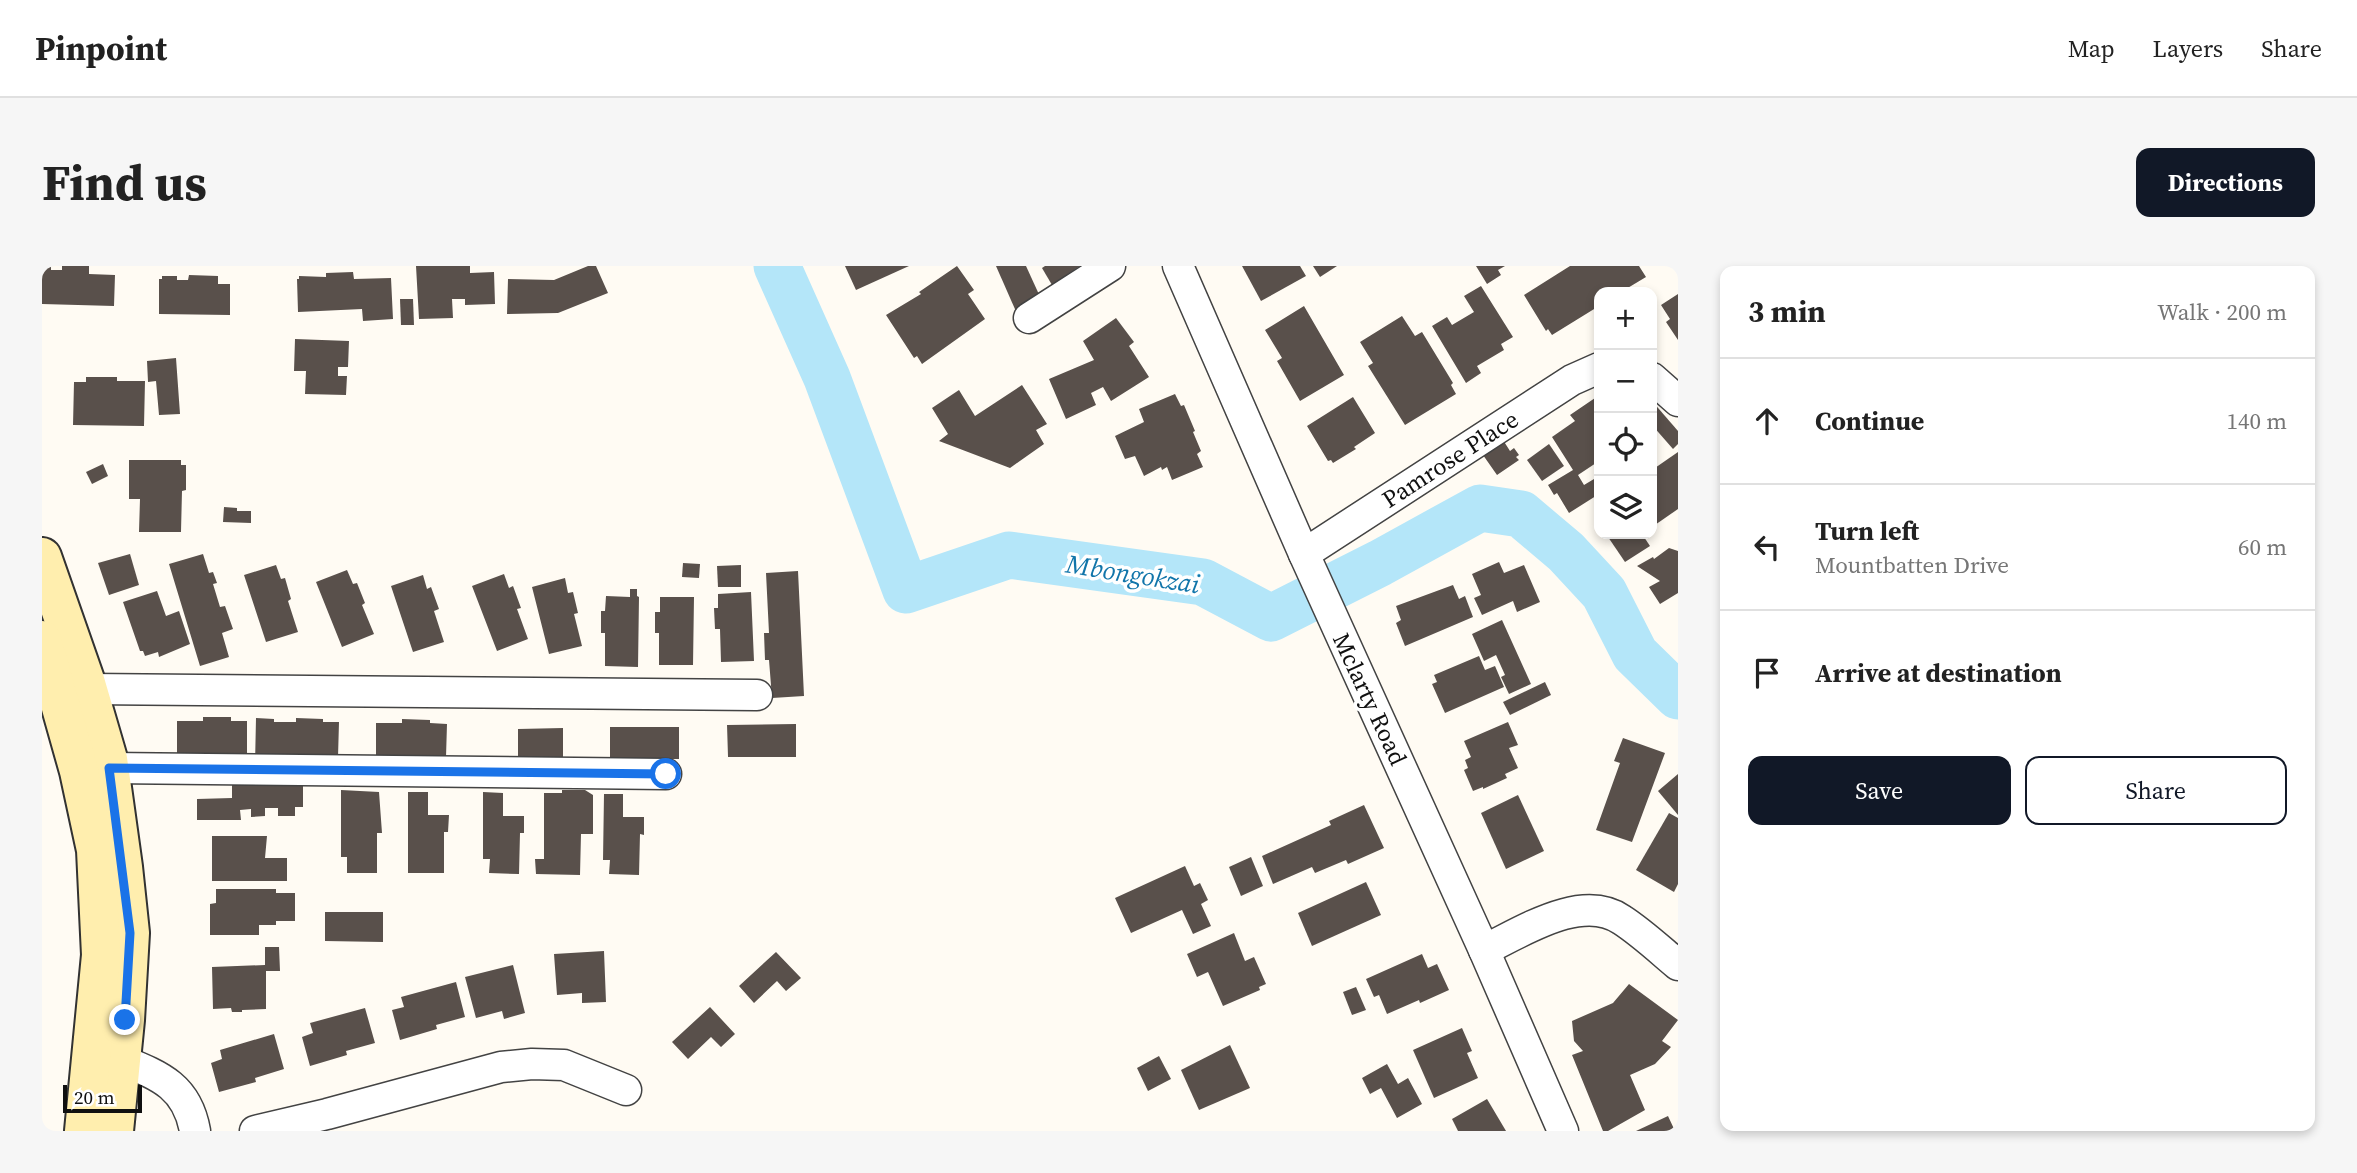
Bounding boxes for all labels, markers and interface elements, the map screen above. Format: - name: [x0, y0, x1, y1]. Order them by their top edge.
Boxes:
- text: Pinpoint: [35, 26, 167, 71]
- text: Map: [2068, 32, 2115, 65]
- text: Layers: [2153, 32, 2223, 65]
- text: Share: [2261, 32, 2322, 65]
- button: Directions: [2136, 148, 2315, 217]
- text: Find us: [42, 149, 207, 216]
- map controls: [1594, 287, 1657, 539]
- button: +: [1594, 287, 1657, 350]
- text: 3 min: [1748, 291, 1826, 332]
- text: Walk · 200 m: [2157, 296, 2287, 328]
- button: −: [1594, 350, 1657, 413]
- icon: ahead: [1748, 402, 1786, 440]
- street label: Pamrose Place: [1375, 403, 1525, 515]
- text: Continue: [1815, 403, 1924, 439]
- text: 140 m: [2226, 405, 2287, 437]
- button: locate: [1594, 413, 1657, 476]
- button: layers: [1594, 476, 1657, 539]
- text: Turn left: [1815, 513, 1919, 549]
- icon: left: [1748, 528, 1786, 566]
- text: 60 m: [2238, 531, 2287, 563]
- water label: Mbongokzai: [1063, 546, 1202, 602]
- text: Mountbatten Drive: [1815, 549, 2009, 581]
- street label: Mclarty Road: [1325, 628, 1415, 771]
- icon: arrive: [1748, 654, 1786, 692]
- text: Arrive at destination: [1815, 655, 2062, 691]
- button: Save: [1748, 756, 2011, 825]
- button: Share: [2025, 756, 2287, 825]
- route start: [650, 758, 681, 789]
- route end: [109, 1004, 140, 1035]
- scale bar: [63, 1082, 142, 1114]
- text: 20 m: [74, 1084, 115, 1110]

